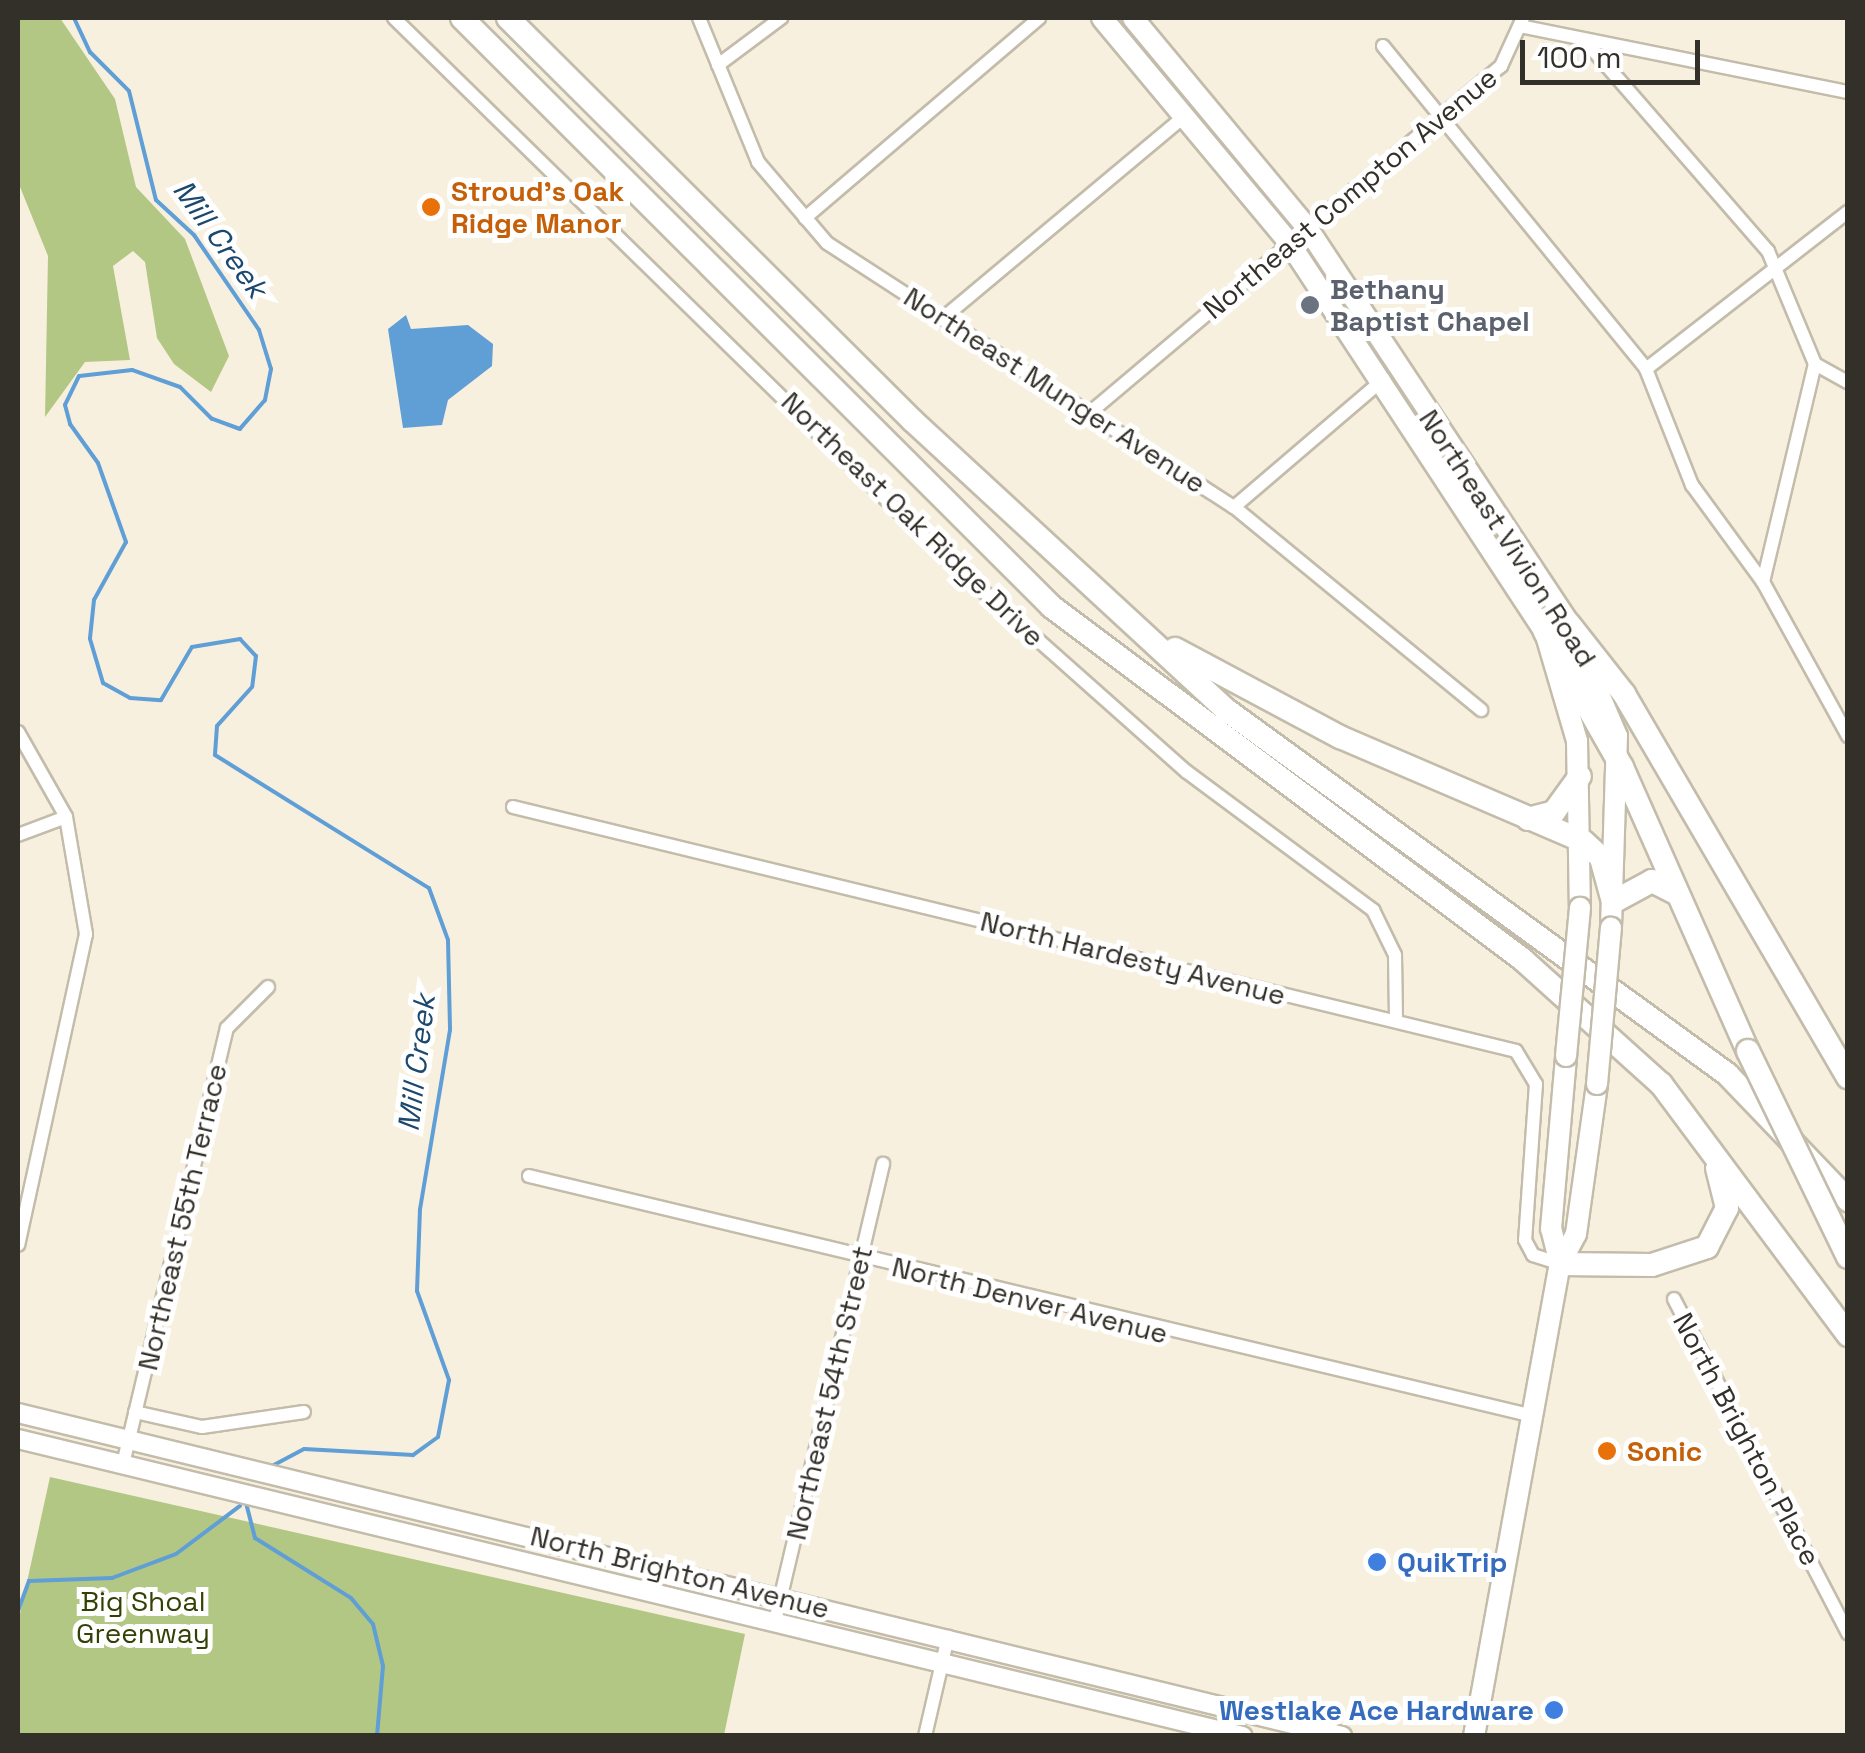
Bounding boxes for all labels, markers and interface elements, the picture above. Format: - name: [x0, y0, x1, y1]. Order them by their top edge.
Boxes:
- scale bar: [1525, 20, 1705, 82]
- text: 100 m: [1537, 38, 1622, 77]
- street label: Northeast Compton Avenue: [1196, 60, 1504, 326]
- water label: Mill Creek: [165, 173, 275, 305]
- place label: Stroud's Oak Ridge Manor: [451, 174, 624, 240]
- marker: Stroud's Oak Ridge Manor: [420, 196, 442, 218]
- place label: Bethany Baptist Chapel: [1330, 272, 1530, 338]
- street label: Northeast Munger Avenue: [898, 280, 1212, 500]
- marker: Bethany Baptist Chapel: [1299, 294, 1321, 316]
- street label: Northeast Oak Ridge Drive: [775, 385, 1051, 653]
- street label: Northeast Vivion Road: [1412, 403, 1604, 673]
- street label: North Hardesty Avenue: [977, 904, 1289, 1012]
- water label: Mill Creek: [391, 993, 443, 1133]
- street label: Northeast 55th Terrace: [130, 1060, 234, 1374]
- street label: Northeast 54th Street: [779, 1243, 879, 1543]
- street label: North Denver Avenue: [888, 1249, 1172, 1351]
- street label: North Brighton Place: [1666, 1307, 1828, 1571]
- place label: Sonic: [1627, 1434, 1702, 1468]
- marker: Sonic: [1596, 1440, 1618, 1462]
- street label: North Brighton Avenue: [527, 1519, 833, 1625]
- place label: QuikTrip: [1397, 1545, 1507, 1579]
- marker: QuikTrip: [1366, 1551, 1388, 1573]
- park label: Big Shoal Greenway: [76, 1584, 210, 1650]
- place label: Westlake Ace Hardware: [1219, 1693, 1534, 1727]
- marker: Westlake Ace Hardware: [1543, 1699, 1565, 1721]

